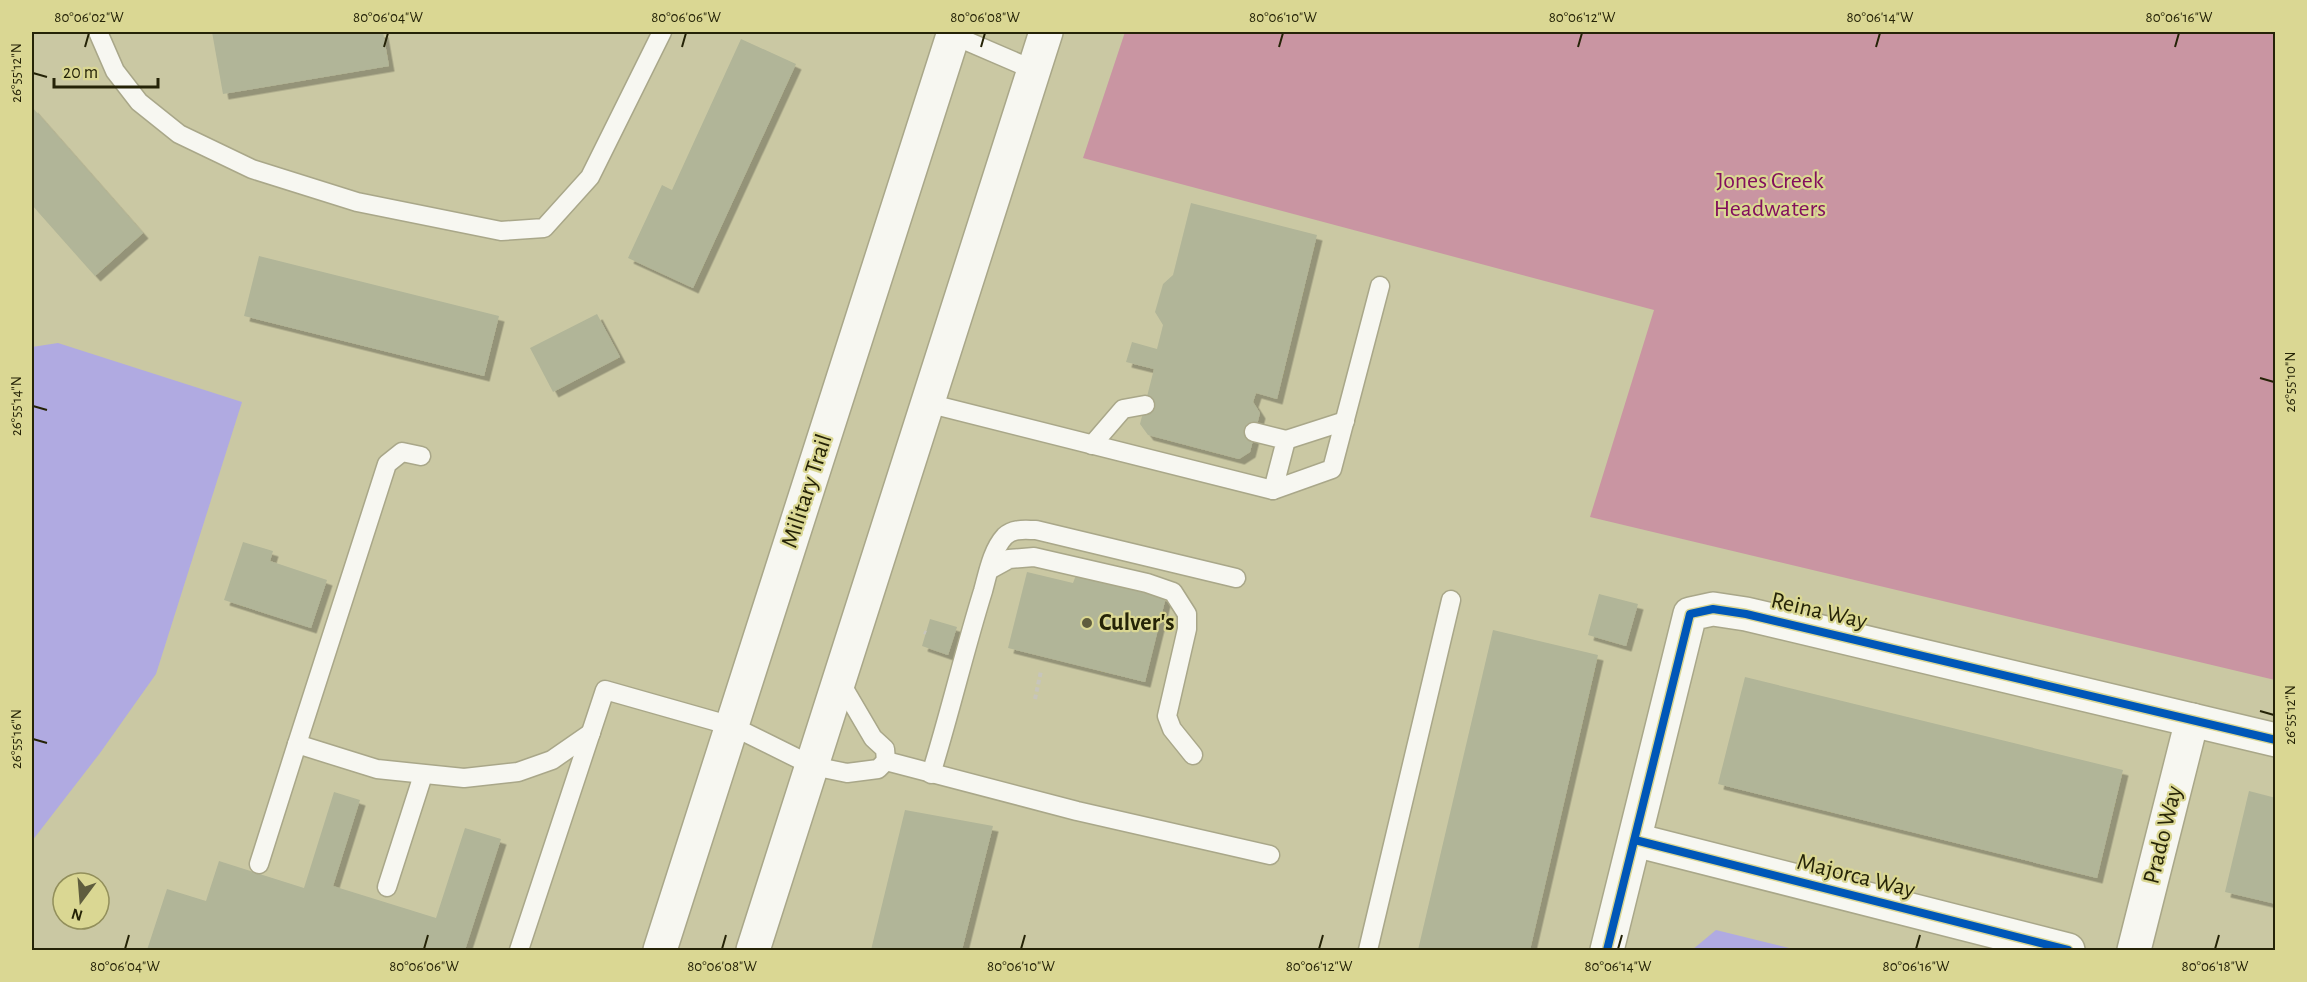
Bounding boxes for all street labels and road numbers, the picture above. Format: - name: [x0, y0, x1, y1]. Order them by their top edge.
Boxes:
- street label: Military Trail: [777, 431, 837, 551]
- street label: Reina Way: [1769, 588, 1869, 634]
- street label: Prado Way: [2139, 784, 2187, 886]
- street label: Majorca Way: [1795, 850, 1917, 902]

